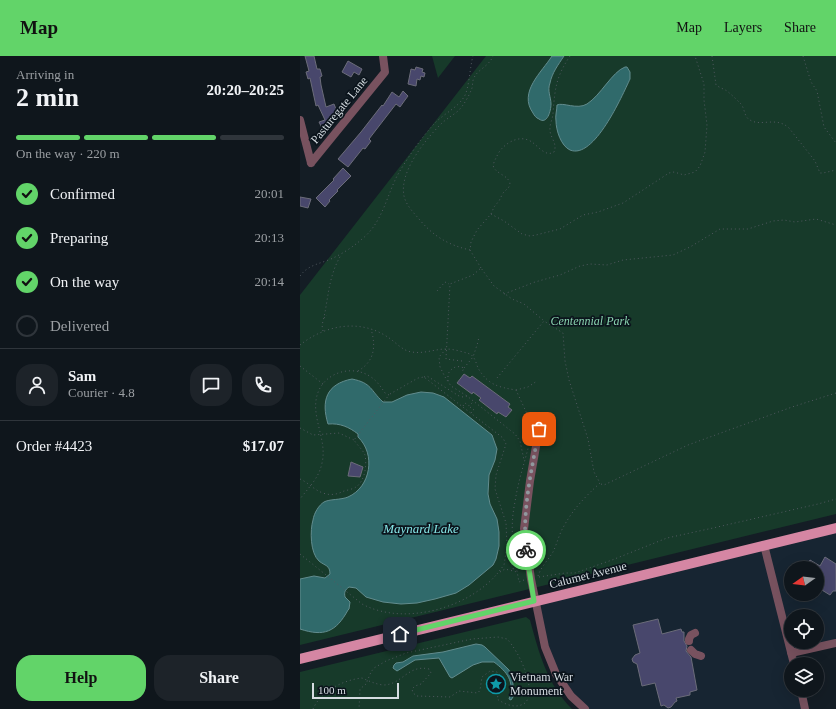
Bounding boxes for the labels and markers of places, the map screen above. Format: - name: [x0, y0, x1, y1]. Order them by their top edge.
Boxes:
- pin: [522, 412, 556, 446]
- pin: [383, 617, 417, 651]
- place label: Vietnam War Monument: [510, 670, 573, 698]
- place icon: Vietnam War Monument: [485, 673, 507, 695]

